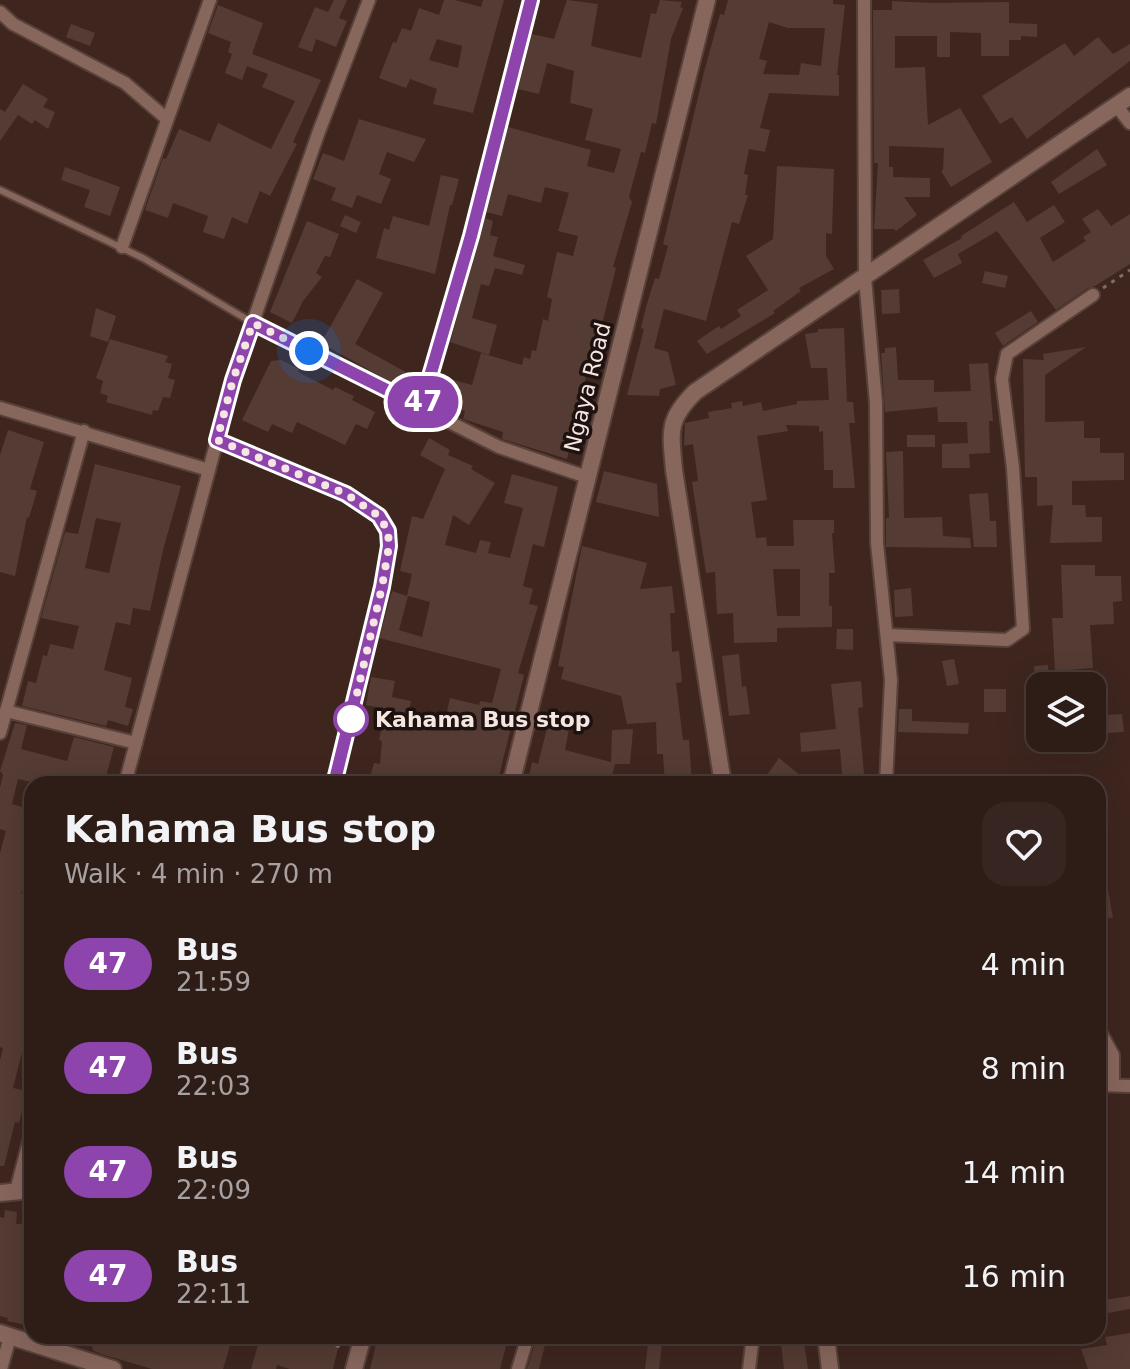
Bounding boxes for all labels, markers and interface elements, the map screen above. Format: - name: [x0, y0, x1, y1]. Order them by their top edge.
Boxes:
- street label: Ngaya Road: [559, 320, 616, 454]
- your location: [289, 331, 329, 371]
- line badge: 47: [387, 376, 459, 428]
- text: 47: [404, 385, 442, 418]
- map controls: [1026, 672, 1106, 752]
- button: layers: [1026, 672, 1106, 752]
- marker: Kahama Bus stop: [334, 702, 368, 736]
- place label: Kahama Bus stop: [375, 707, 591, 732]
- button: heart: [982, 802, 1066, 886]
- text: Kahama Bus stop: [64, 807, 436, 851]
- text: Walk · 4 min · 270 m: [64, 859, 333, 889]
- text: Bus: [176, 932, 238, 967]
- text: 47: [89, 947, 127, 980]
- text: 4 min: [981, 947, 1066, 982]
- text: 21:59: [176, 967, 251, 997]
- text: Bus: [176, 1036, 238, 1071]
- text: 47: [89, 1051, 127, 1084]
- text: 8 min: [981, 1051, 1066, 1086]
- text: 22:03: [176, 1071, 251, 1101]
- text: Bus: [176, 1140, 238, 1175]
- text: 47: [89, 1155, 127, 1188]
- text: 14 min: [962, 1155, 1066, 1190]
- text: 22:09: [176, 1175, 251, 1205]
- text: Bus: [176, 1244, 238, 1279]
- text: 47: [89, 1259, 127, 1292]
- text: 16 min: [962, 1259, 1066, 1294]
- text: 22:11: [176, 1279, 251, 1309]

